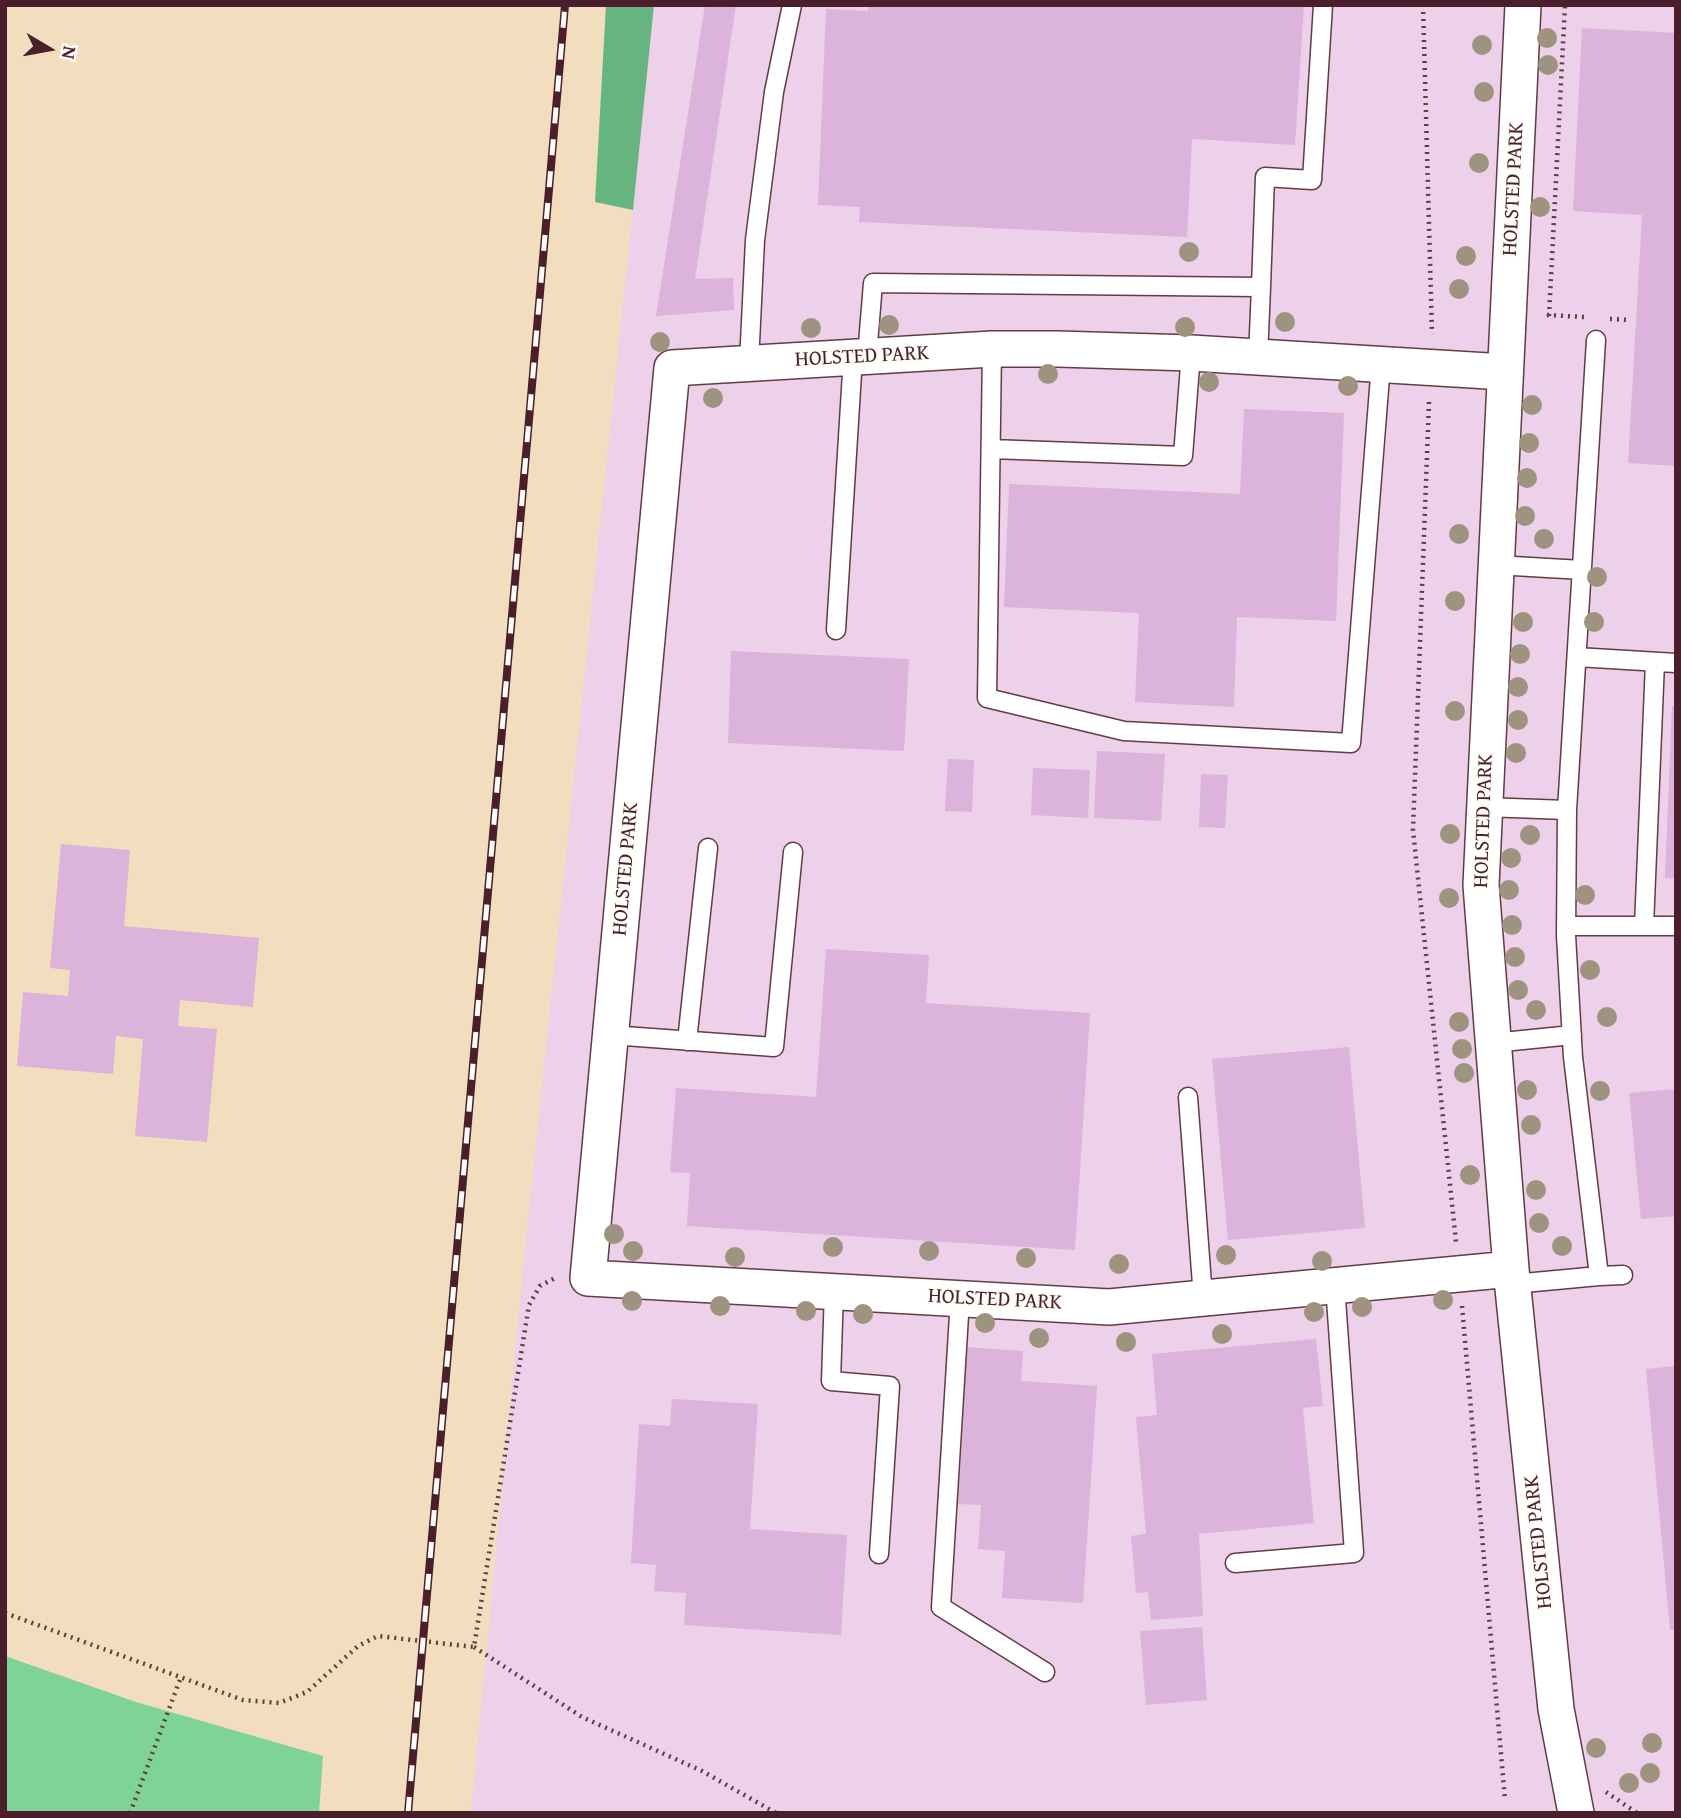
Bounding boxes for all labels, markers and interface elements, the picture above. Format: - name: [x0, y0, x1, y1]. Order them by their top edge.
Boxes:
- north arrow: [14, 14, 84, 84]
- text: N: [55, 44, 85, 61]
- street label: HOLSTED PARK: [1498, 121, 1530, 257]
- street label: HOLSTED PARK: [794, 341, 930, 373]
- street label: HOLSTED PARK: [1469, 753, 1499, 889]
- street label: HOLSTED PARK: [608, 801, 644, 937]
- street label: HOLSTED PARK: [927, 1284, 1063, 1316]
- street label: HOLSTED PARK: [1519, 1474, 1559, 1610]

